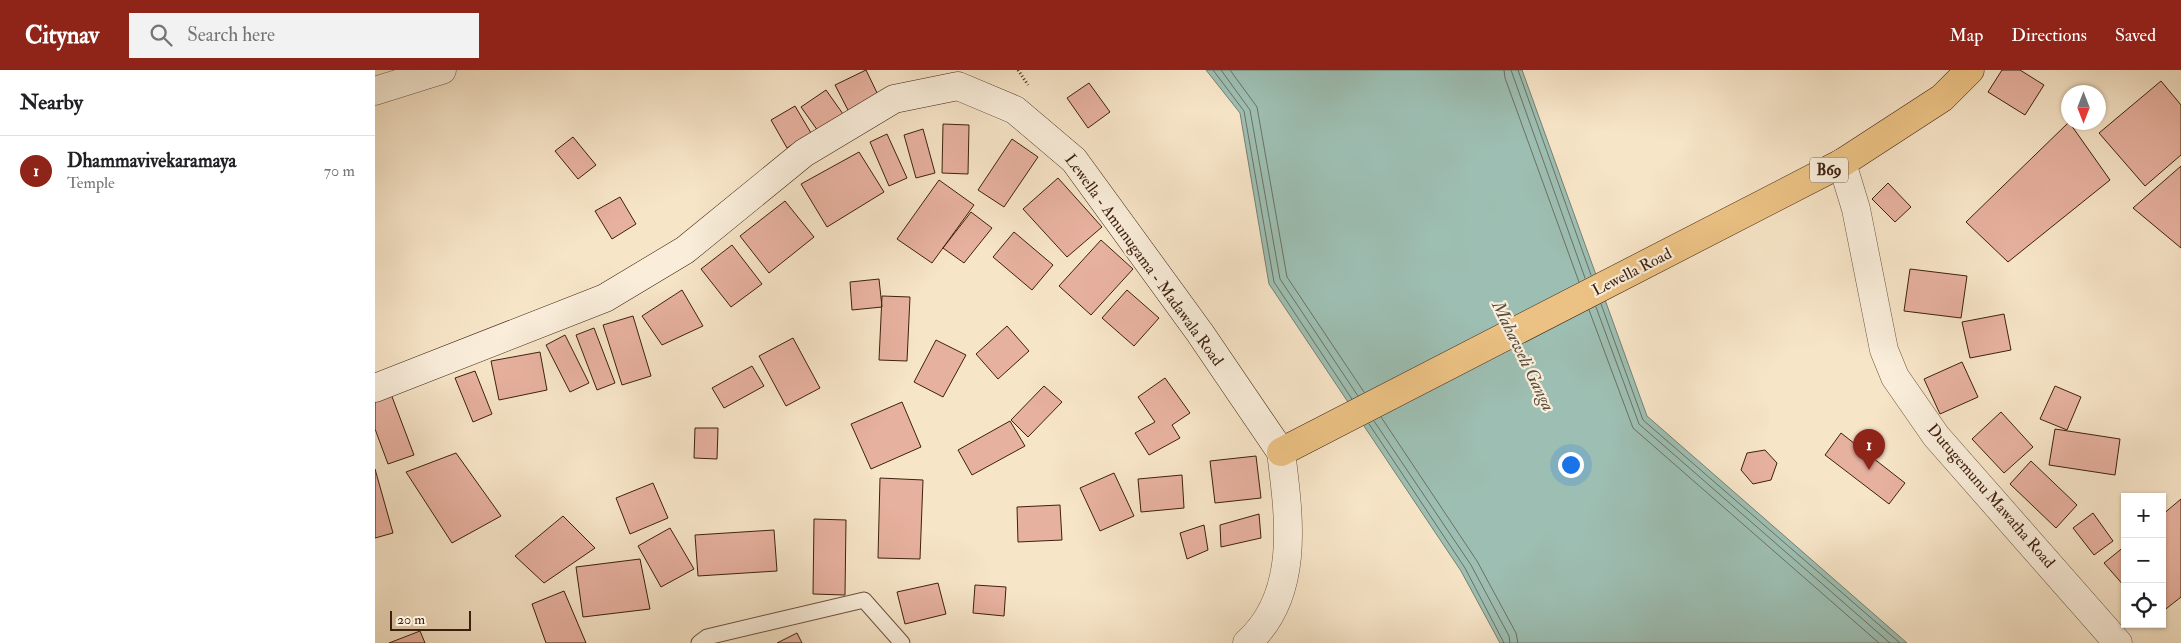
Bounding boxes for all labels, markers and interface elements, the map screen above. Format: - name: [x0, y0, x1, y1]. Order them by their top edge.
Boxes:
- search box: [129, 13, 479, 58]
- text: Citynav: [25, 20, 99, 51]
- icon: search: [147, 21, 175, 49]
- text: Search here: [187, 23, 275, 47]
- text: Map: [1950, 24, 1983, 47]
- text: Directions: [2011, 24, 2087, 47]
- text: Saved: [2115, 24, 2156, 47]
- north arrow: [2061, 85, 2106, 130]
- text: Nearby: [20, 89, 83, 116]
- text: Dhammavivekaramaya: [67, 149, 236, 173]
- street label: Lewella - Amunugama - Madawala Road: [1060, 150, 1228, 370]
- road number: B69: [1810, 158, 1848, 182]
- text: 1: [33, 161, 39, 181]
- text: 70 m: [324, 161, 355, 181]
- text: Temple: [67, 173, 115, 193]
- street label: Lewella Road: [1589, 243, 1675, 301]
- water label: Mahaweli Ganga: [1486, 296, 1560, 415]
- street label: Dutugemunu Mawatha Road: [1923, 420, 2059, 572]
- pin: 1: [1853, 429, 1885, 470]
- your location: [1558, 452, 1584, 478]
- map controls: [2121, 493, 2166, 628]
- button: +: [2121, 493, 2166, 538]
- button: −: [2121, 538, 2166, 583]
- button: locate: [2121, 583, 2166, 628]
- scale bar: [390, 608, 471, 631]
- text: 20 m: [397, 611, 425, 628]

